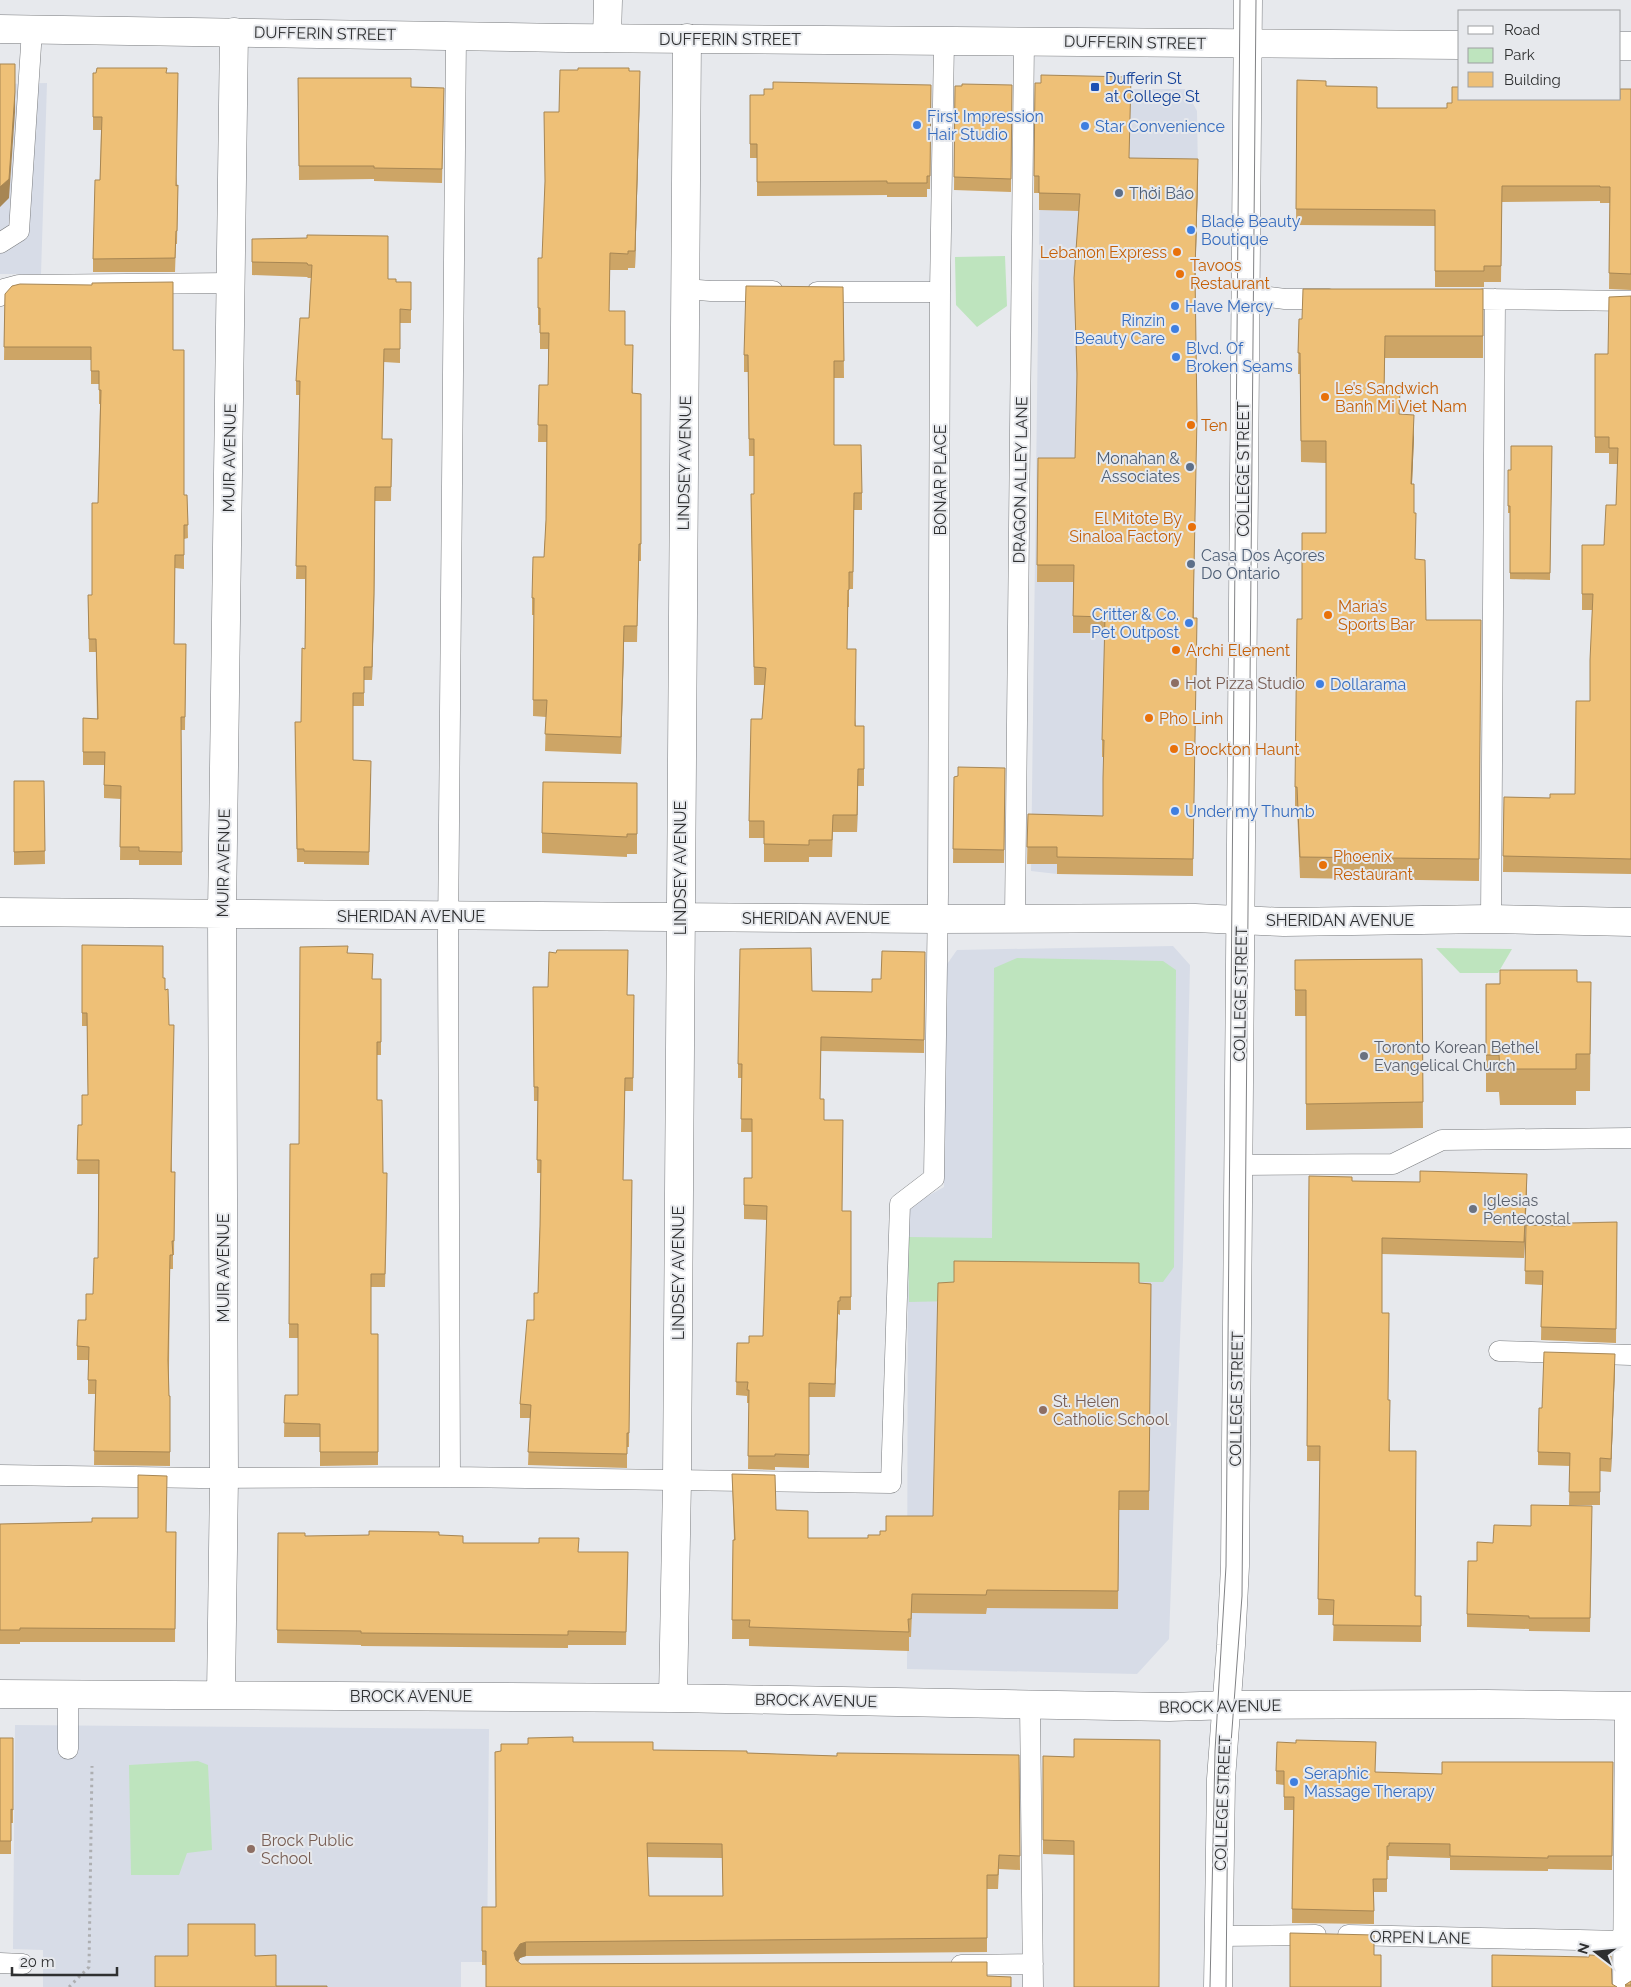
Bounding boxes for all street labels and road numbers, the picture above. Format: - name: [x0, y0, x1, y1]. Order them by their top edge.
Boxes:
- street label: DUFFERIN STREET: [254, 23, 396, 44]
- street label: DUFFERIN STREET: [659, 30, 801, 49]
- street label: DUFFERIN STREET: [1064, 32, 1206, 53]
- street label: LINDSEY AVENUE: [674, 395, 695, 530]
- street label: DRAGON ALLEY LANE: [1010, 396, 1031, 564]
- street label: COLLEGE STREET: [1234, 401, 1253, 537]
- street label: MUIR AVENUE: [219, 403, 240, 513]
- street label: BONAR PLACE: [931, 424, 950, 535]
- street label: LINDSEY AVENUE: [671, 800, 690, 935]
- street label: MUIR AVENUE: [213, 808, 234, 918]
- street label: SHERIDAN AVENUE: [337, 907, 485, 926]
- street label: SHERIDAN AVENUE: [742, 909, 890, 928]
- street label: SHERIDAN AVENUE: [1266, 911, 1414, 930]
- street label: COLLEGE STREET: [1230, 926, 1251, 1062]
- street label: LINDSEY AVENUE: [669, 1205, 688, 1340]
- street label: MUIR AVENUE: [214, 1213, 233, 1322]
- street label: COLLEGE STREET: [1226, 1331, 1247, 1467]
- street label: BROCK AVENUE: [350, 1687, 472, 1706]
- street label: BROCK AVENUE: [755, 1690, 878, 1711]
- street label: BROCK AVENUE: [1159, 1696, 1282, 1717]
- street label: COLLEGE STREET: [1211, 1735, 1234, 1871]
- street label: ORPEN LANE: [1369, 1927, 1471, 1948]

